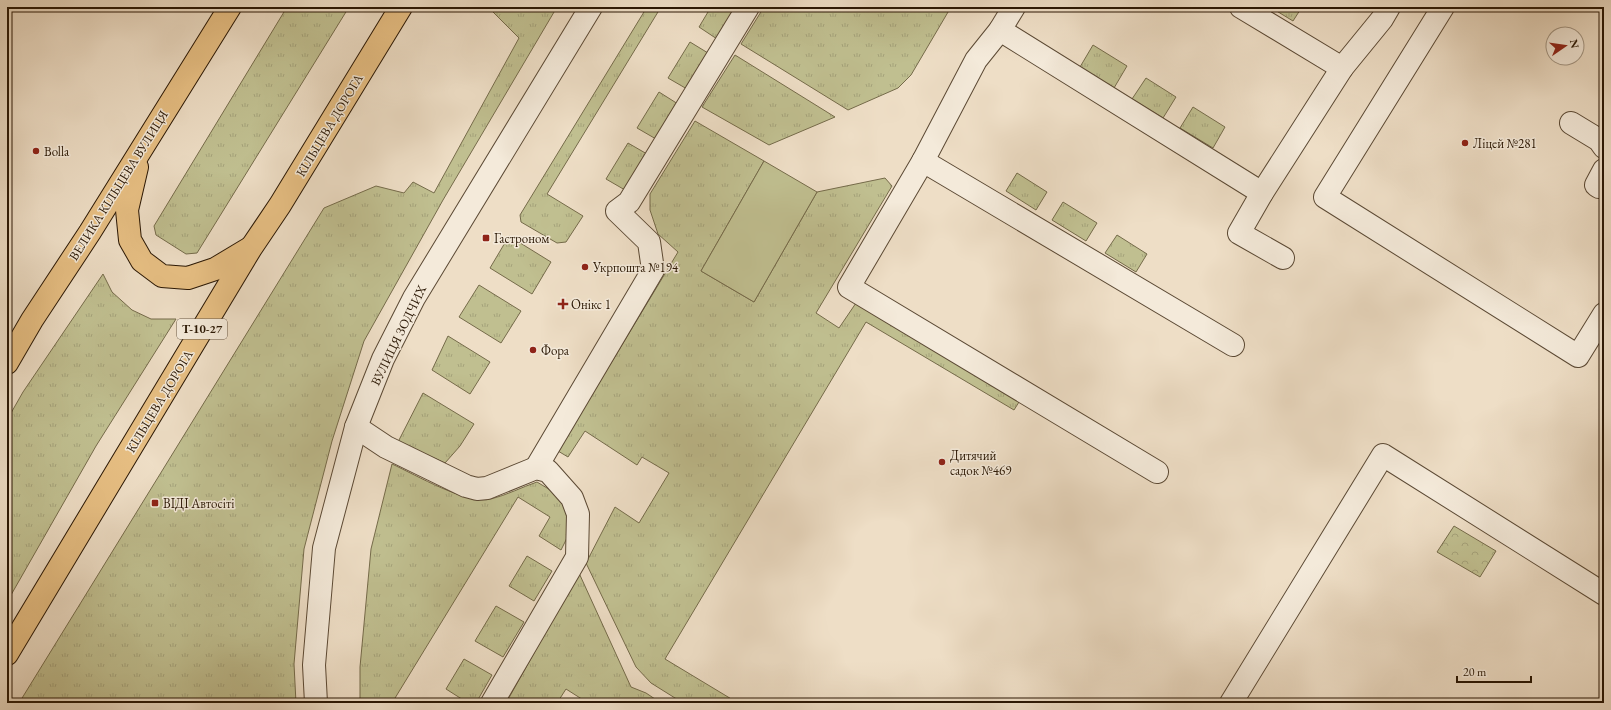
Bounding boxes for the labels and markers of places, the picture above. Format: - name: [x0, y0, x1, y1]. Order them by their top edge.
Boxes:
- place label: Ліцей №281: [1473, 135, 1537, 152]
- marker: Ліцей №281: [1460, 138, 1470, 148]
- place label: Bolla: [44, 143, 70, 160]
- marker: Bolla: [31, 146, 41, 156]
- place label: Гастроном: [494, 230, 549, 247]
- marker: Гастроном: [481, 233, 491, 243]
- place label: Укрпошта №194: [592, 259, 679, 276]
- marker: Укрпошта №194: [580, 262, 590, 272]
- place label: Онікс 1: [571, 296, 611, 313]
- marker: Онікс 1: [558, 299, 568, 309]
- place label: Фора: [541, 342, 570, 359]
- marker: Фора: [528, 345, 538, 355]
- place label: Дитячий садок №469: [950, 447, 1012, 479]
- marker: Дитячий садок №469: [937, 457, 947, 467]
- place label: ВІДІ Автосіті: [163, 495, 235, 512]
- marker: ВІДІ Автосіті: [150, 498, 160, 508]

